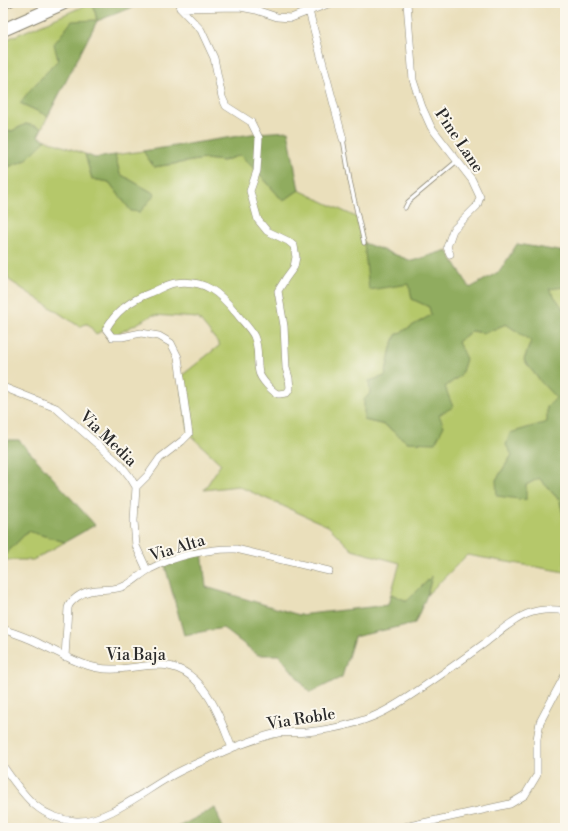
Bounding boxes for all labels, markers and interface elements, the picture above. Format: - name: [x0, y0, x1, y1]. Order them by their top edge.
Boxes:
- street label: Pine Lane: [430, 105, 488, 177]
- street label: Via Media: [75, 406, 142, 472]
- street label: Via Alta: [146, 530, 208, 566]
- street label: Via Baja: [105, 645, 167, 665]
- street label: Via Roble: [264, 704, 337, 734]

